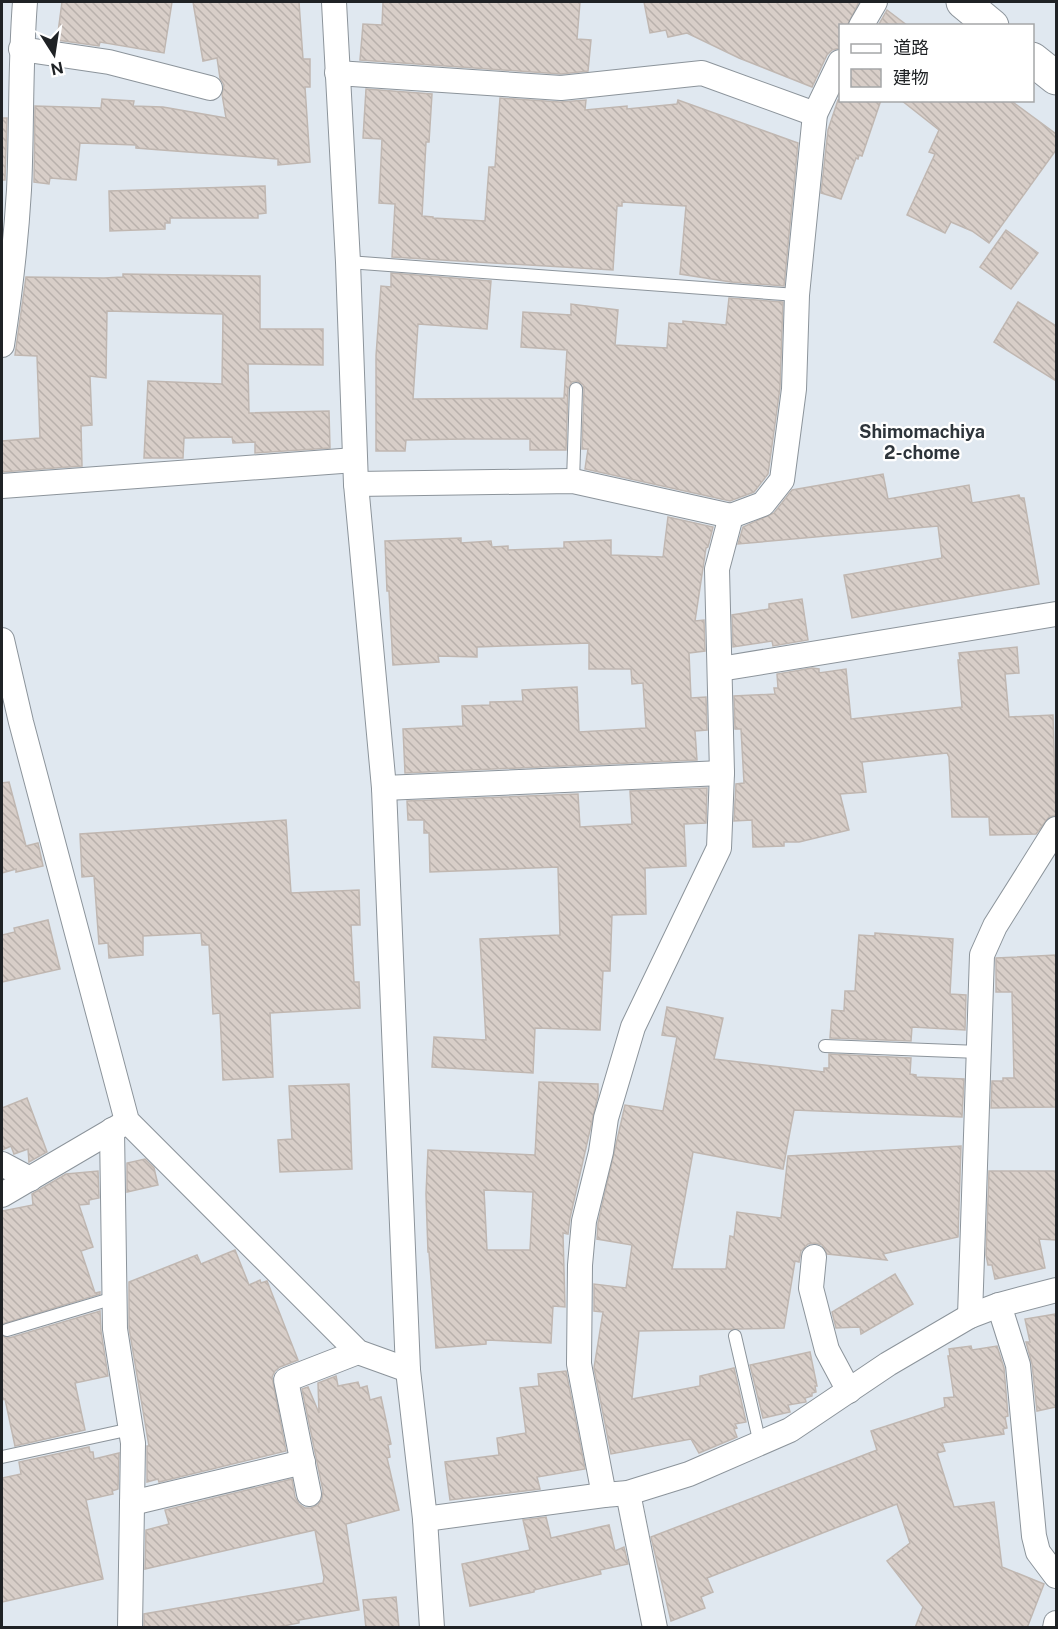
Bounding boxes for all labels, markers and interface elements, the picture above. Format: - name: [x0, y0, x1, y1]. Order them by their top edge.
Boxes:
- north arrow: [24, 24, 84, 84]
- legend: [839, 24, 1034, 102]
- text: 道路: [893, 37, 929, 58]
- text: N: [49, 58, 65, 79]
- text: 建物: [893, 67, 929, 88]
- district label: Shimomachiya 2-chome: [859, 421, 985, 463]

